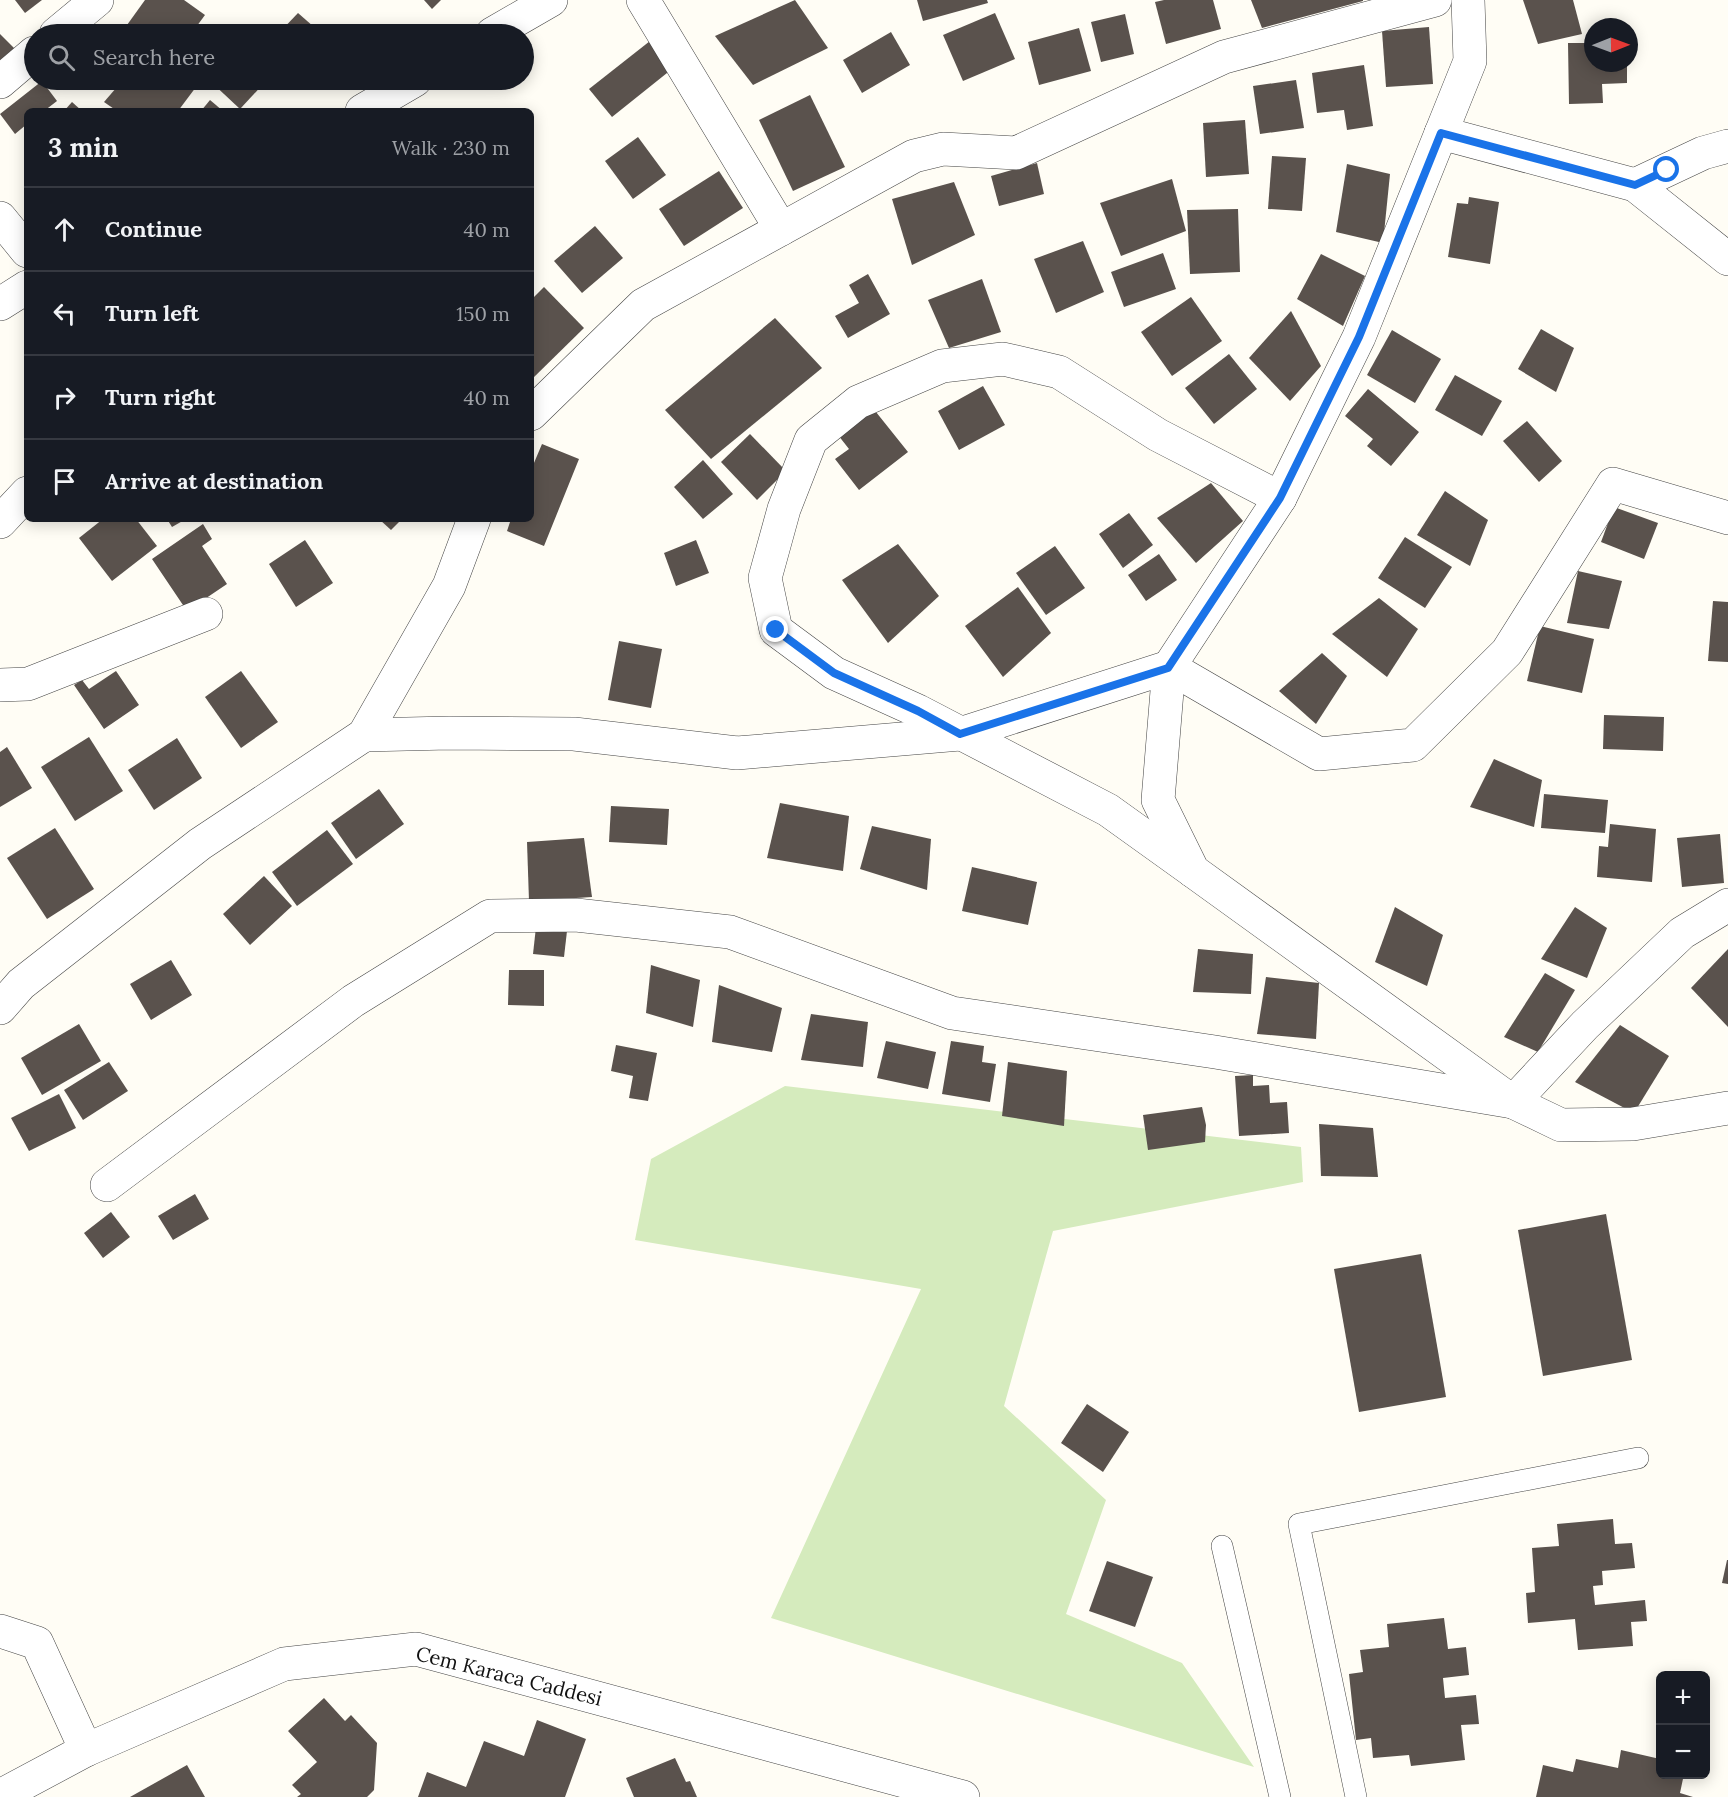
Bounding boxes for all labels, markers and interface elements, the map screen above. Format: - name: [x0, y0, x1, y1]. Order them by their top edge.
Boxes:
- north arrow: [1584, 18, 1638, 72]
- search box: [24, 24, 534, 90]
- icon: search: [45, 41, 78, 74]
- text: Search here: [93, 43, 215, 71]
- text: 3 min: [48, 131, 118, 164]
- text: Walk · 230 m: [392, 135, 510, 160]
- route start: [1653, 156, 1679, 182]
- icon: ahead: [48, 213, 81, 246]
- text: Continue: [105, 215, 202, 243]
- text: 40 m: [464, 217, 510, 242]
- icon: left: [48, 297, 81, 330]
- text: Turn left: [105, 299, 199, 327]
- text: 150 m: [456, 301, 510, 326]
- icon: right: [48, 381, 81, 414]
- text: Turn right: [105, 383, 216, 411]
- text: 40 m: [464, 385, 510, 410]
- icon: arrive: [48, 465, 81, 498]
- text: Arrive at destination: [105, 467, 323, 495]
- route end: [762, 616, 788, 642]
- street label: Cem Karaca Caddesi: [413, 1640, 605, 1711]
- map controls: [1656, 1671, 1710, 1779]
- button: +: [1656, 1671, 1710, 1725]
- button: −: [1656, 1725, 1710, 1779]

